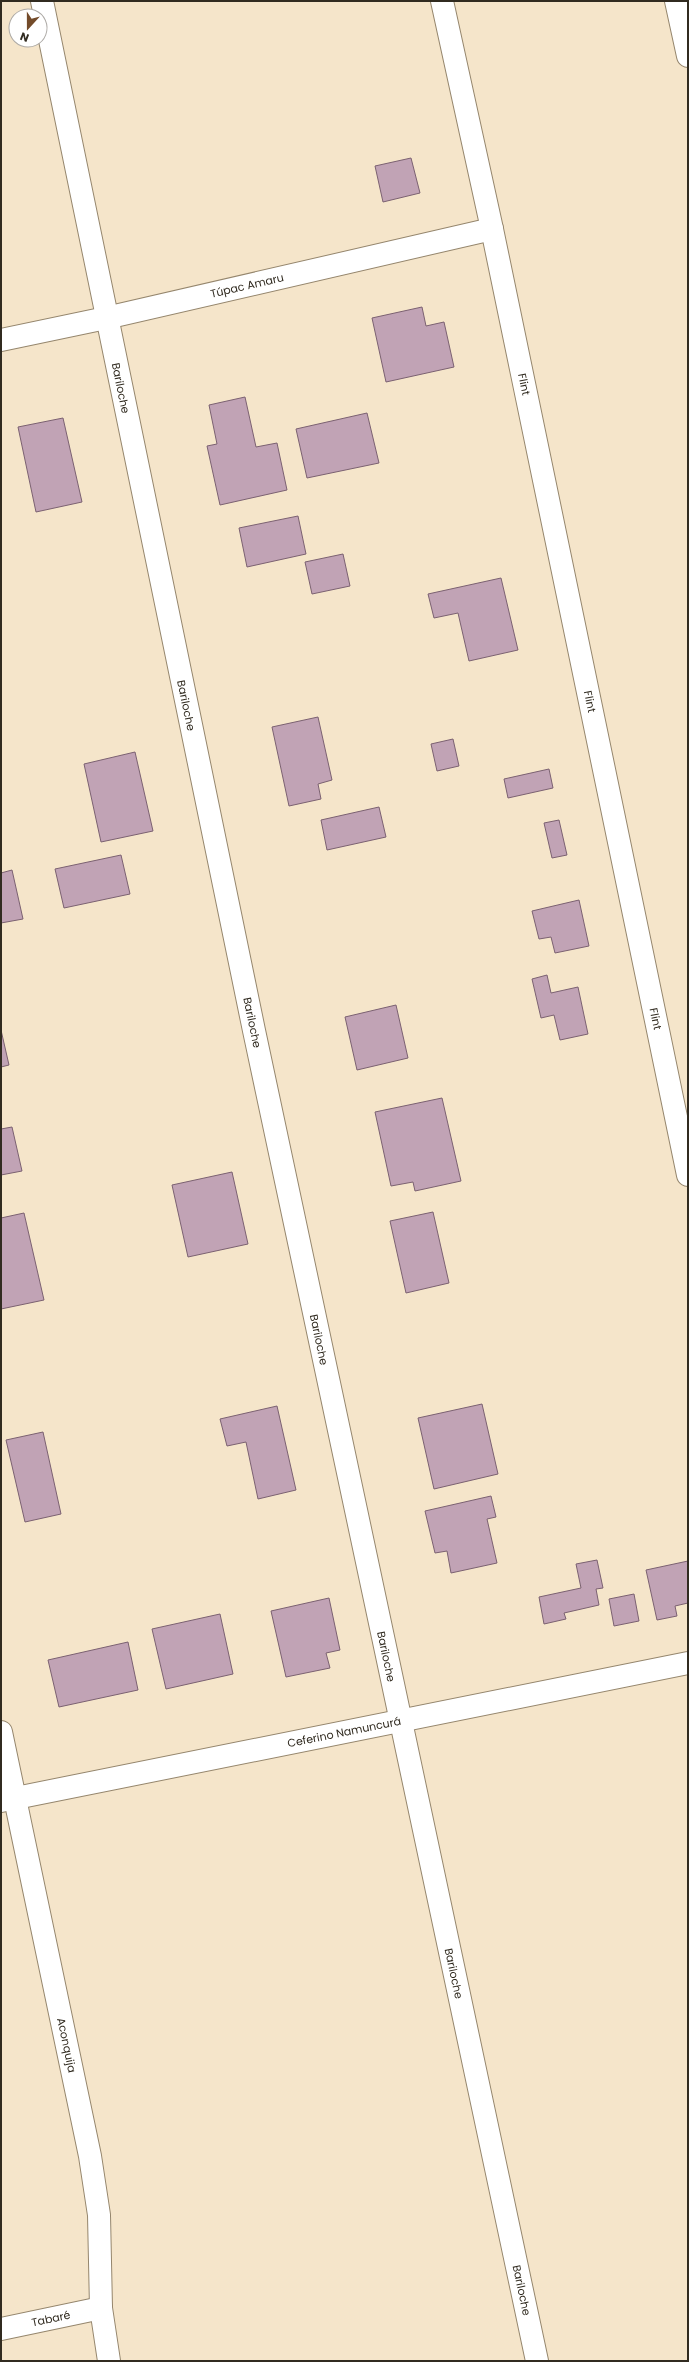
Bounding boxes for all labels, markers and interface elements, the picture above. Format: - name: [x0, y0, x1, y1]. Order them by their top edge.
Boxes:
- north arrow: [8, 8, 48, 48]
- text: N: [18, 28, 31, 46]
- street label: Túpac Amaru: [209, 269, 285, 302]
- street label: Bariloche: [108, 361, 134, 415]
- street label: Flint: [514, 372, 534, 397]
- street label: Bariloche: [173, 679, 199, 732]
- street label: Flint: [580, 689, 600, 714]
- street label: Bariloche: [239, 996, 265, 1050]
- street label: Flint: [646, 1006, 666, 1031]
- street label: Bariloche: [306, 1313, 332, 1367]
- street label: Bariloche: [373, 1630, 399, 1684]
- street label: Ceferino Namuncurá: [286, 1713, 402, 1751]
- street label: Bariloche: [441, 1947, 467, 2000]
- street label: Aconquija: [53, 2016, 80, 2074]
- street label: Bariloche: [509, 2263, 535, 2317]
- street label: Tabaré: [30, 2307, 72, 2330]

